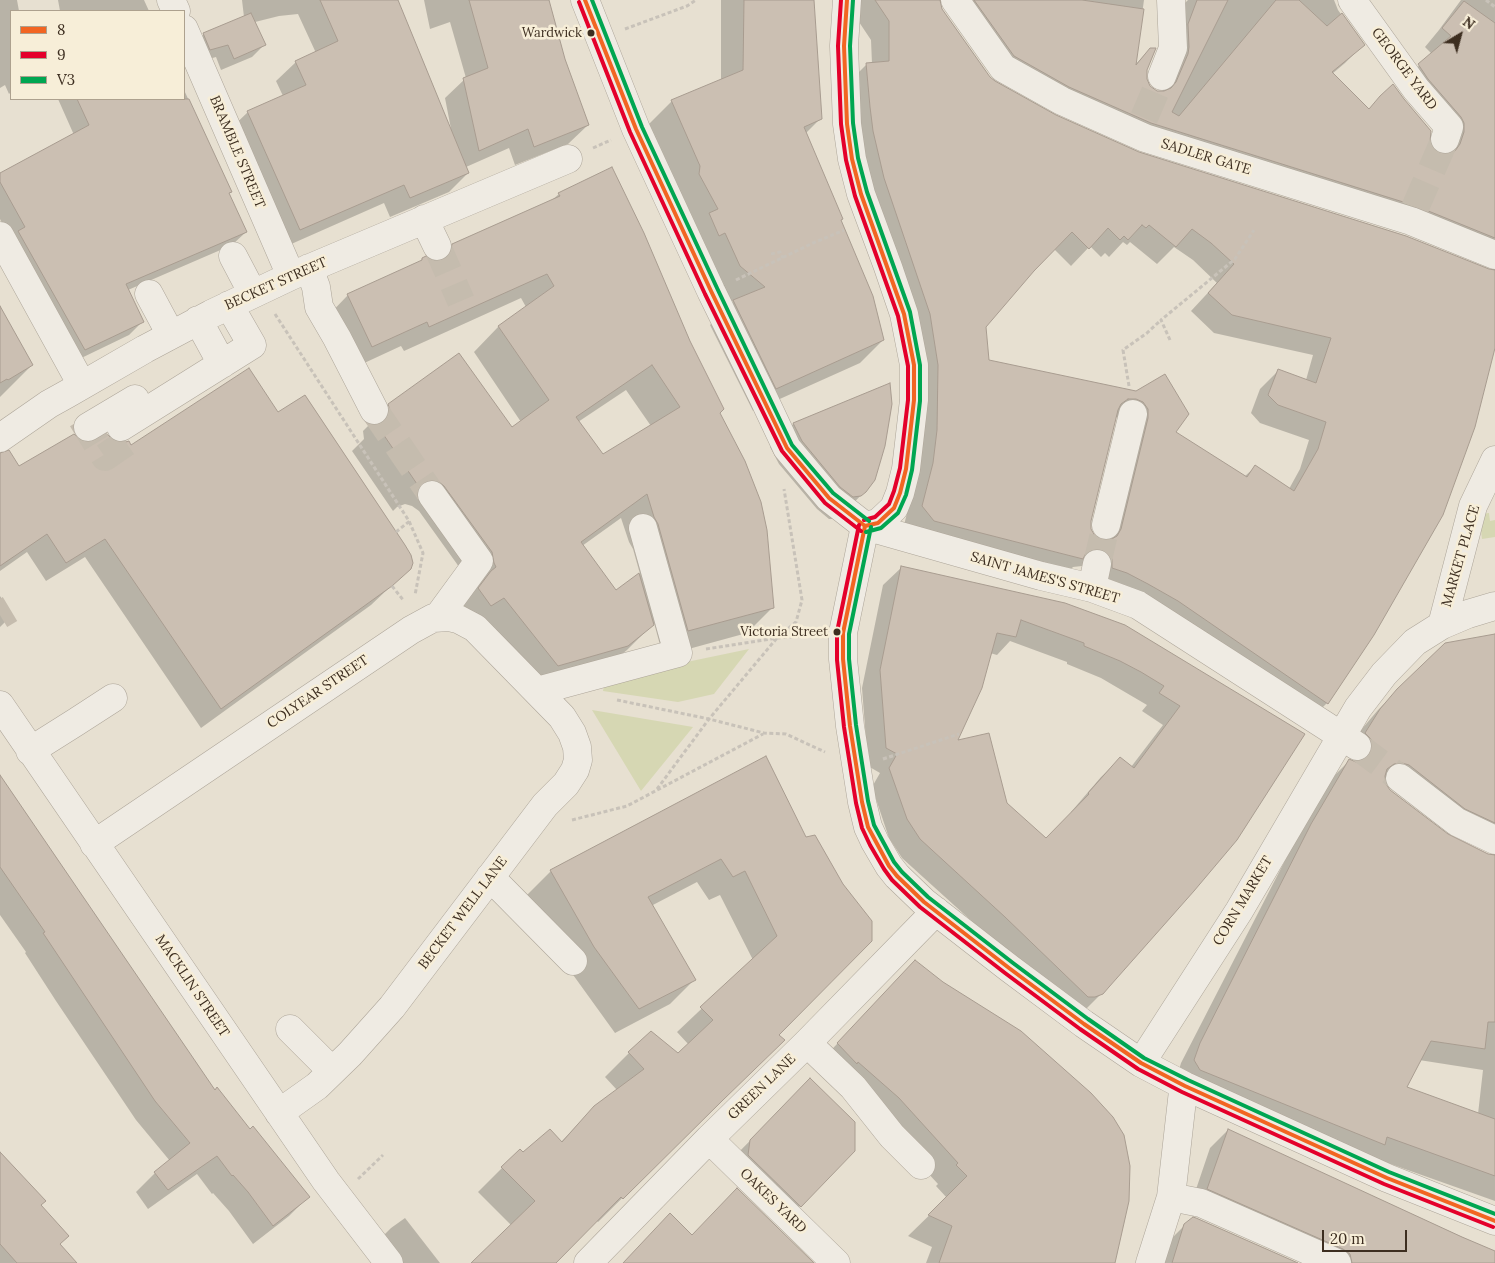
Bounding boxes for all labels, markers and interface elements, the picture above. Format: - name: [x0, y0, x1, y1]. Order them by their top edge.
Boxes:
- legend: [10, 10, 185, 100]
- north arrow: [1435, 10, 1485, 60]
- text: N: [1459, 13, 1479, 33]
- text: 8: [57, 20, 65, 39]
- place label: Wardwick: [522, 25, 582, 41]
- street label: GEORGE YARD: [1368, 25, 1440, 113]
- marker: Wardwick: [586, 28, 596, 38]
- text: 9: [57, 45, 66, 64]
- text: V3: [57, 70, 75, 89]
- street label: BRAMBLE STREET: [206, 93, 268, 211]
- street label: SADLER GATE: [1159, 135, 1253, 179]
- street label: BECKET STREET: [222, 254, 330, 314]
- street label: MARKET PLACE: [1438, 503, 1484, 609]
- street label: SAINT JAMES'S STREET: [968, 549, 1122, 607]
- place label: Victoria Street: [740, 624, 828, 640]
- marker: Victoria Street: [832, 627, 842, 637]
- street label: COLYEAR STREET: [264, 652, 372, 732]
- street label: BECKET WELL LANE: [415, 853, 511, 973]
- street label: CORN MARKET: [1210, 853, 1276, 949]
- street label: MACKLIN STREET: [151, 932, 233, 1040]
- street label: GREEN LANE: [725, 1051, 799, 1123]
- street label: OAKES YARD: [736, 1165, 810, 1237]
- scale bar: [1325, 1220, 1410, 1252]
- text: 20 m: [1330, 1229, 1365, 1248]

